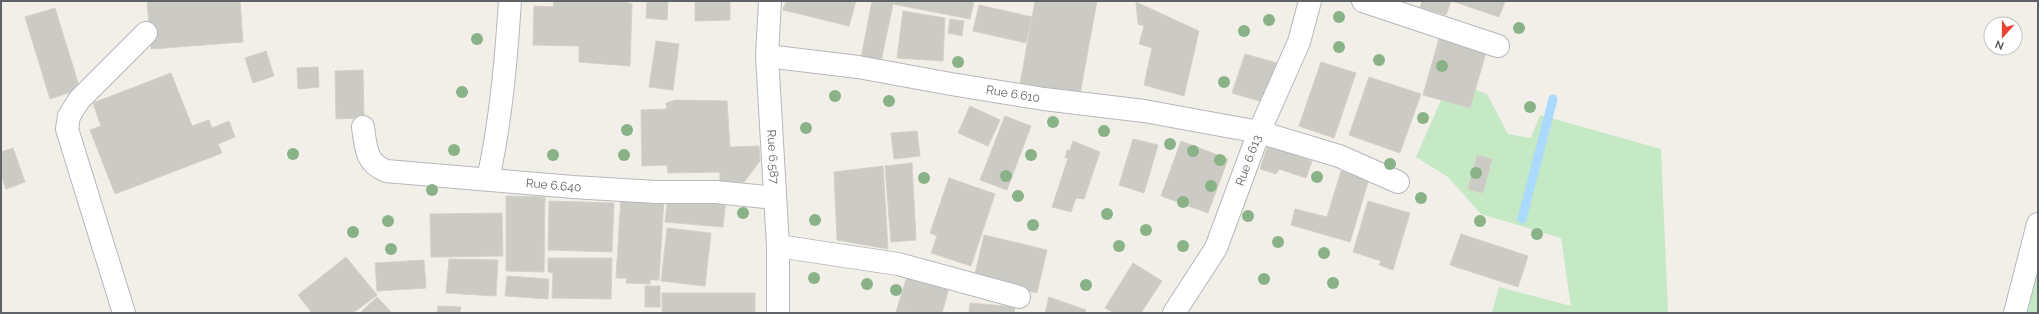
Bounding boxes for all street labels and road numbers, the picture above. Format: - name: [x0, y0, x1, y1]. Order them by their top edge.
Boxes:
- street label: Rue 6.610: [985, 83, 1041, 105]
- street label: Rue 6.587: [764, 129, 781, 185]
- street label: Rue 6.613: [1233, 133, 1264, 188]
- street label: Rue 6.640: [525, 176, 582, 194]

